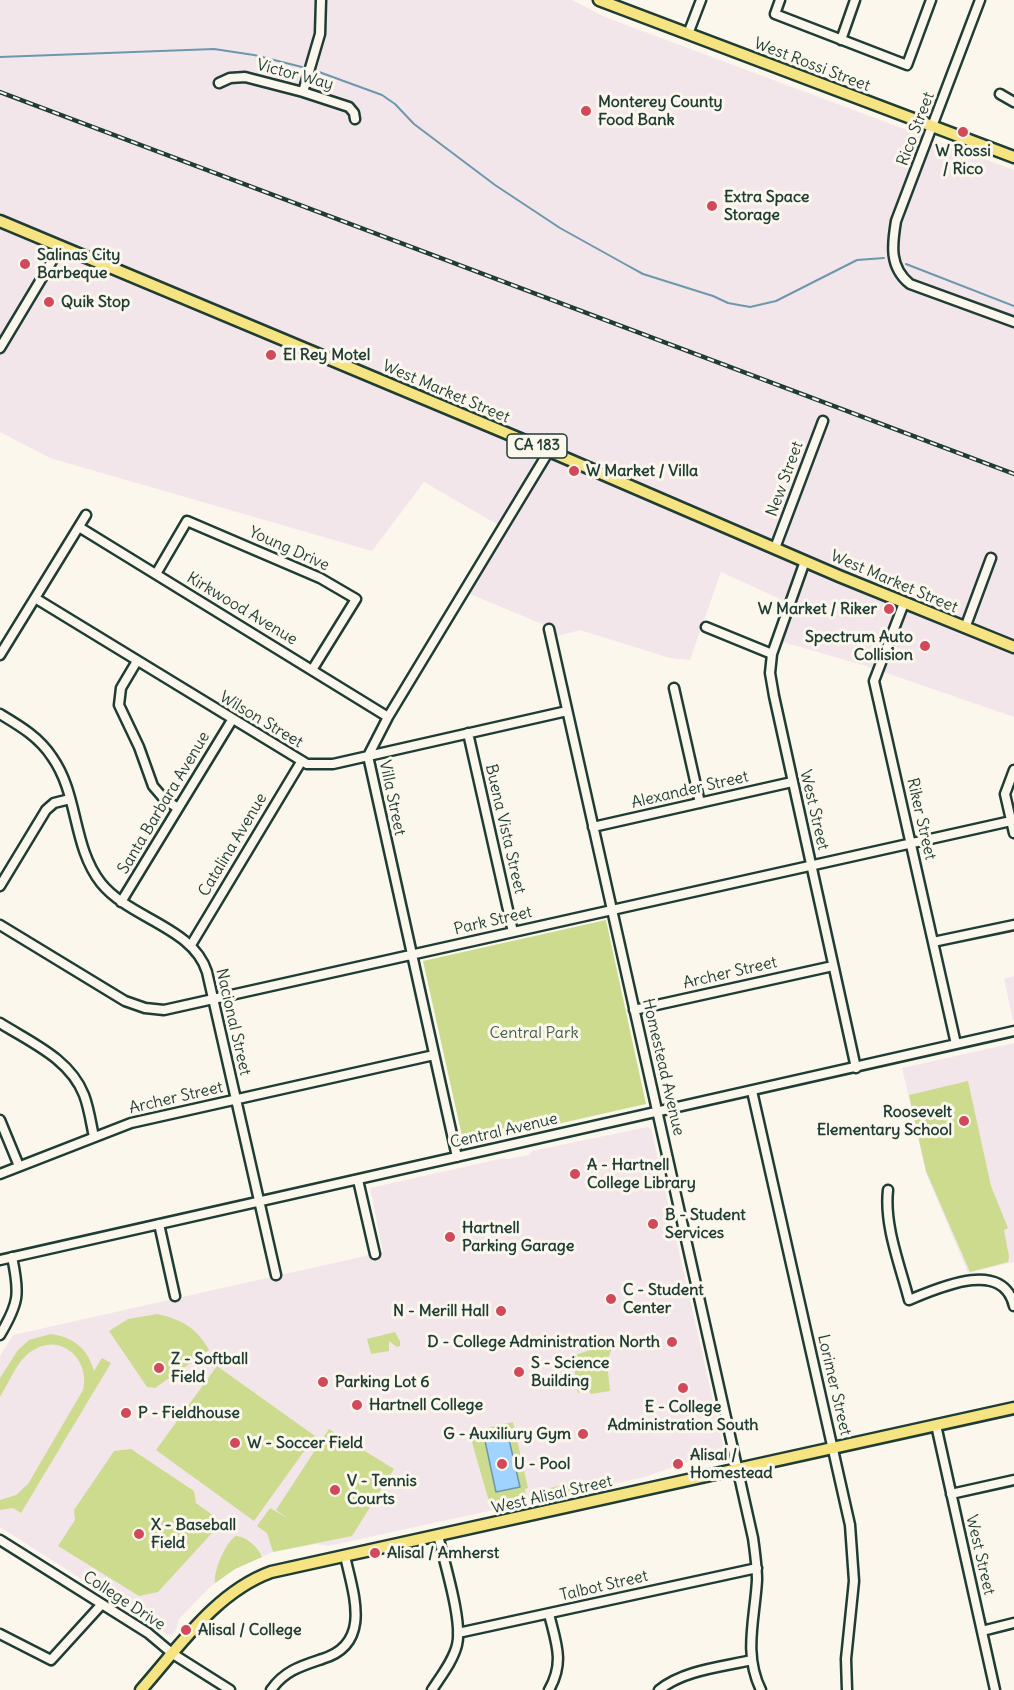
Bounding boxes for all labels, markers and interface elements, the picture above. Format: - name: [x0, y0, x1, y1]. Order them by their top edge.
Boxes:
- street label: West Rossi Street: [751, 34, 873, 96]
- street label: Victor Way: [255, 56, 335, 94]
- street label: Rico Street: [893, 89, 939, 169]
- place label: Monterey County Food Bank: [598, 92, 723, 130]
- marker: Monterey County Food Bank: [579, 104, 593, 118]
- marker: W Rossi / Rico: [956, 125, 970, 139]
- place label: W Rossi / Rico: [935, 141, 991, 179]
- place label: Extra Space Storage: [724, 187, 809, 225]
- marker: Extra Space Storage: [705, 199, 719, 213]
- place label: Salinas City Barbeque: [37, 245, 120, 283]
- marker: Salinas City Barbeque: [18, 257, 32, 271]
- place label: Quik Stop: [61, 292, 130, 312]
- marker: Quik Stop: [42, 295, 56, 309]
- place label: El Rey Motel: [283, 345, 370, 365]
- marker: El Rey Motel: [264, 348, 278, 362]
- street label: West Market Street: [380, 357, 512, 427]
- road number: CA 183: [507, 434, 567, 458]
- street label: New Street: [763, 439, 807, 519]
- place label: W Market / Villa: [586, 461, 698, 481]
- marker: W Market / Villa: [567, 464, 581, 478]
- street label: Young Drive: [246, 523, 332, 575]
- street label: West Market Street: [828, 547, 960, 617]
- street label: Kirkwood Avenue: [183, 568, 301, 650]
- place label: W Market / Riker: [758, 599, 877, 619]
- marker: W Market / Riker: [882, 602, 896, 616]
- place label: Spectrum Auto Collision: [805, 627, 913, 665]
- marker: Spectrum Auto Collision: [918, 639, 932, 653]
- street label: Wilson Street: [216, 688, 306, 752]
- street label: Santa Barbara Avenue: [114, 728, 214, 878]
- street label: Villa Street: [375, 759, 409, 837]
- street label: Buena Vista Street: [481, 762, 529, 896]
- street label: Alexander Street: [630, 767, 750, 813]
- street label: West Street: [795, 768, 833, 852]
- street label: Riker Street: [902, 776, 940, 862]
- street label: Catalina Avenue: [195, 790, 271, 900]
- street label: Park Street: [452, 903, 534, 939]
- street label: Archer Street: [681, 953, 779, 993]
- street label: Nacional Street: [211, 967, 255, 1077]
- street label: Homestead Avenue: [638, 997, 688, 1137]
- park label: Central Park: [489, 1023, 579, 1043]
- street label: Archer Street: [127, 1078, 225, 1118]
- place label: Roosevelt Elementary School: [817, 1102, 952, 1140]
- street label: Central Avenue: [448, 1109, 560, 1153]
- marker: Roosevelt Elementary School: [957, 1114, 971, 1128]
- place label: A - Hartnell College Library: [587, 1155, 696, 1193]
- marker: A - Hartnell College Library: [568, 1167, 582, 1181]
- place label: B - Student Services: [665, 1205, 746, 1243]
- marker: B - Student Services: [646, 1217, 660, 1231]
- place label: Hartnell Parking Garage: [462, 1218, 574, 1256]
- marker: Hartnell Parking Garage: [443, 1230, 457, 1244]
- place label: C - Student Center: [623, 1280, 704, 1318]
- marker: C - Student Center: [604, 1292, 618, 1306]
- place label: N - Merill Hall: [393, 1301, 489, 1321]
- marker: N - Merill Hall: [494, 1304, 508, 1318]
- place label: D - College Administration North: [427, 1332, 660, 1352]
- street label: Lorimer Street: [813, 1333, 855, 1437]
- marker: D - College Administration North: [665, 1335, 679, 1349]
- place label: Z - Softball Field: [171, 1349, 248, 1387]
- place label: S - Science Building: [531, 1353, 609, 1391]
- marker: Z - Softball Field: [152, 1361, 166, 1375]
- marker: S - Science Building: [512, 1365, 526, 1379]
- place label: Parking Lot 6: [335, 1372, 429, 1392]
- marker: Parking Lot 6: [316, 1375, 330, 1389]
- marker: E - College Administration South: [676, 1381, 690, 1395]
- place label: Hartnell College: [369, 1395, 483, 1415]
- place label: E - College Administration South: [607, 1397, 759, 1435]
- marker: Hartnell College: [350, 1398, 364, 1412]
- place label: P - Fieldhouse: [138, 1403, 240, 1423]
- marker: P - Fieldhouse: [119, 1406, 133, 1420]
- place label: G - Auxiliury Gym: [443, 1424, 571, 1444]
- marker: G - Auxiliury Gym: [576, 1427, 590, 1441]
- place label: W - Soccer Field: [247, 1433, 363, 1453]
- marker: W - Soccer Field: [228, 1436, 242, 1450]
- place label: Alisal / Homestead: [690, 1445, 773, 1483]
- place label: U - Pool: [514, 1454, 570, 1474]
- marker: U - Pool: [495, 1457, 509, 1471]
- marker: Alisal / Homestead: [671, 1457, 685, 1471]
- place label: V - Tennis Courts: [347, 1471, 417, 1509]
- street label: West Alisal Street: [490, 1472, 614, 1518]
- marker: V - Tennis Courts: [328, 1483, 342, 1497]
- street label: West Street: [961, 1513, 999, 1597]
- place label: X - Baseball Field: [151, 1515, 236, 1553]
- marker: X - Baseball Field: [132, 1527, 146, 1541]
- place label: Alisal / Amherst: [387, 1543, 499, 1563]
- marker: Alisal / Amherst: [368, 1546, 382, 1560]
- street label: College Drive: [79, 1567, 169, 1635]
- street label: Talbot Street: [558, 1567, 650, 1605]
- place label: Alisal / College: [198, 1620, 302, 1640]
- marker: Alisal / College: [179, 1623, 193, 1637]

